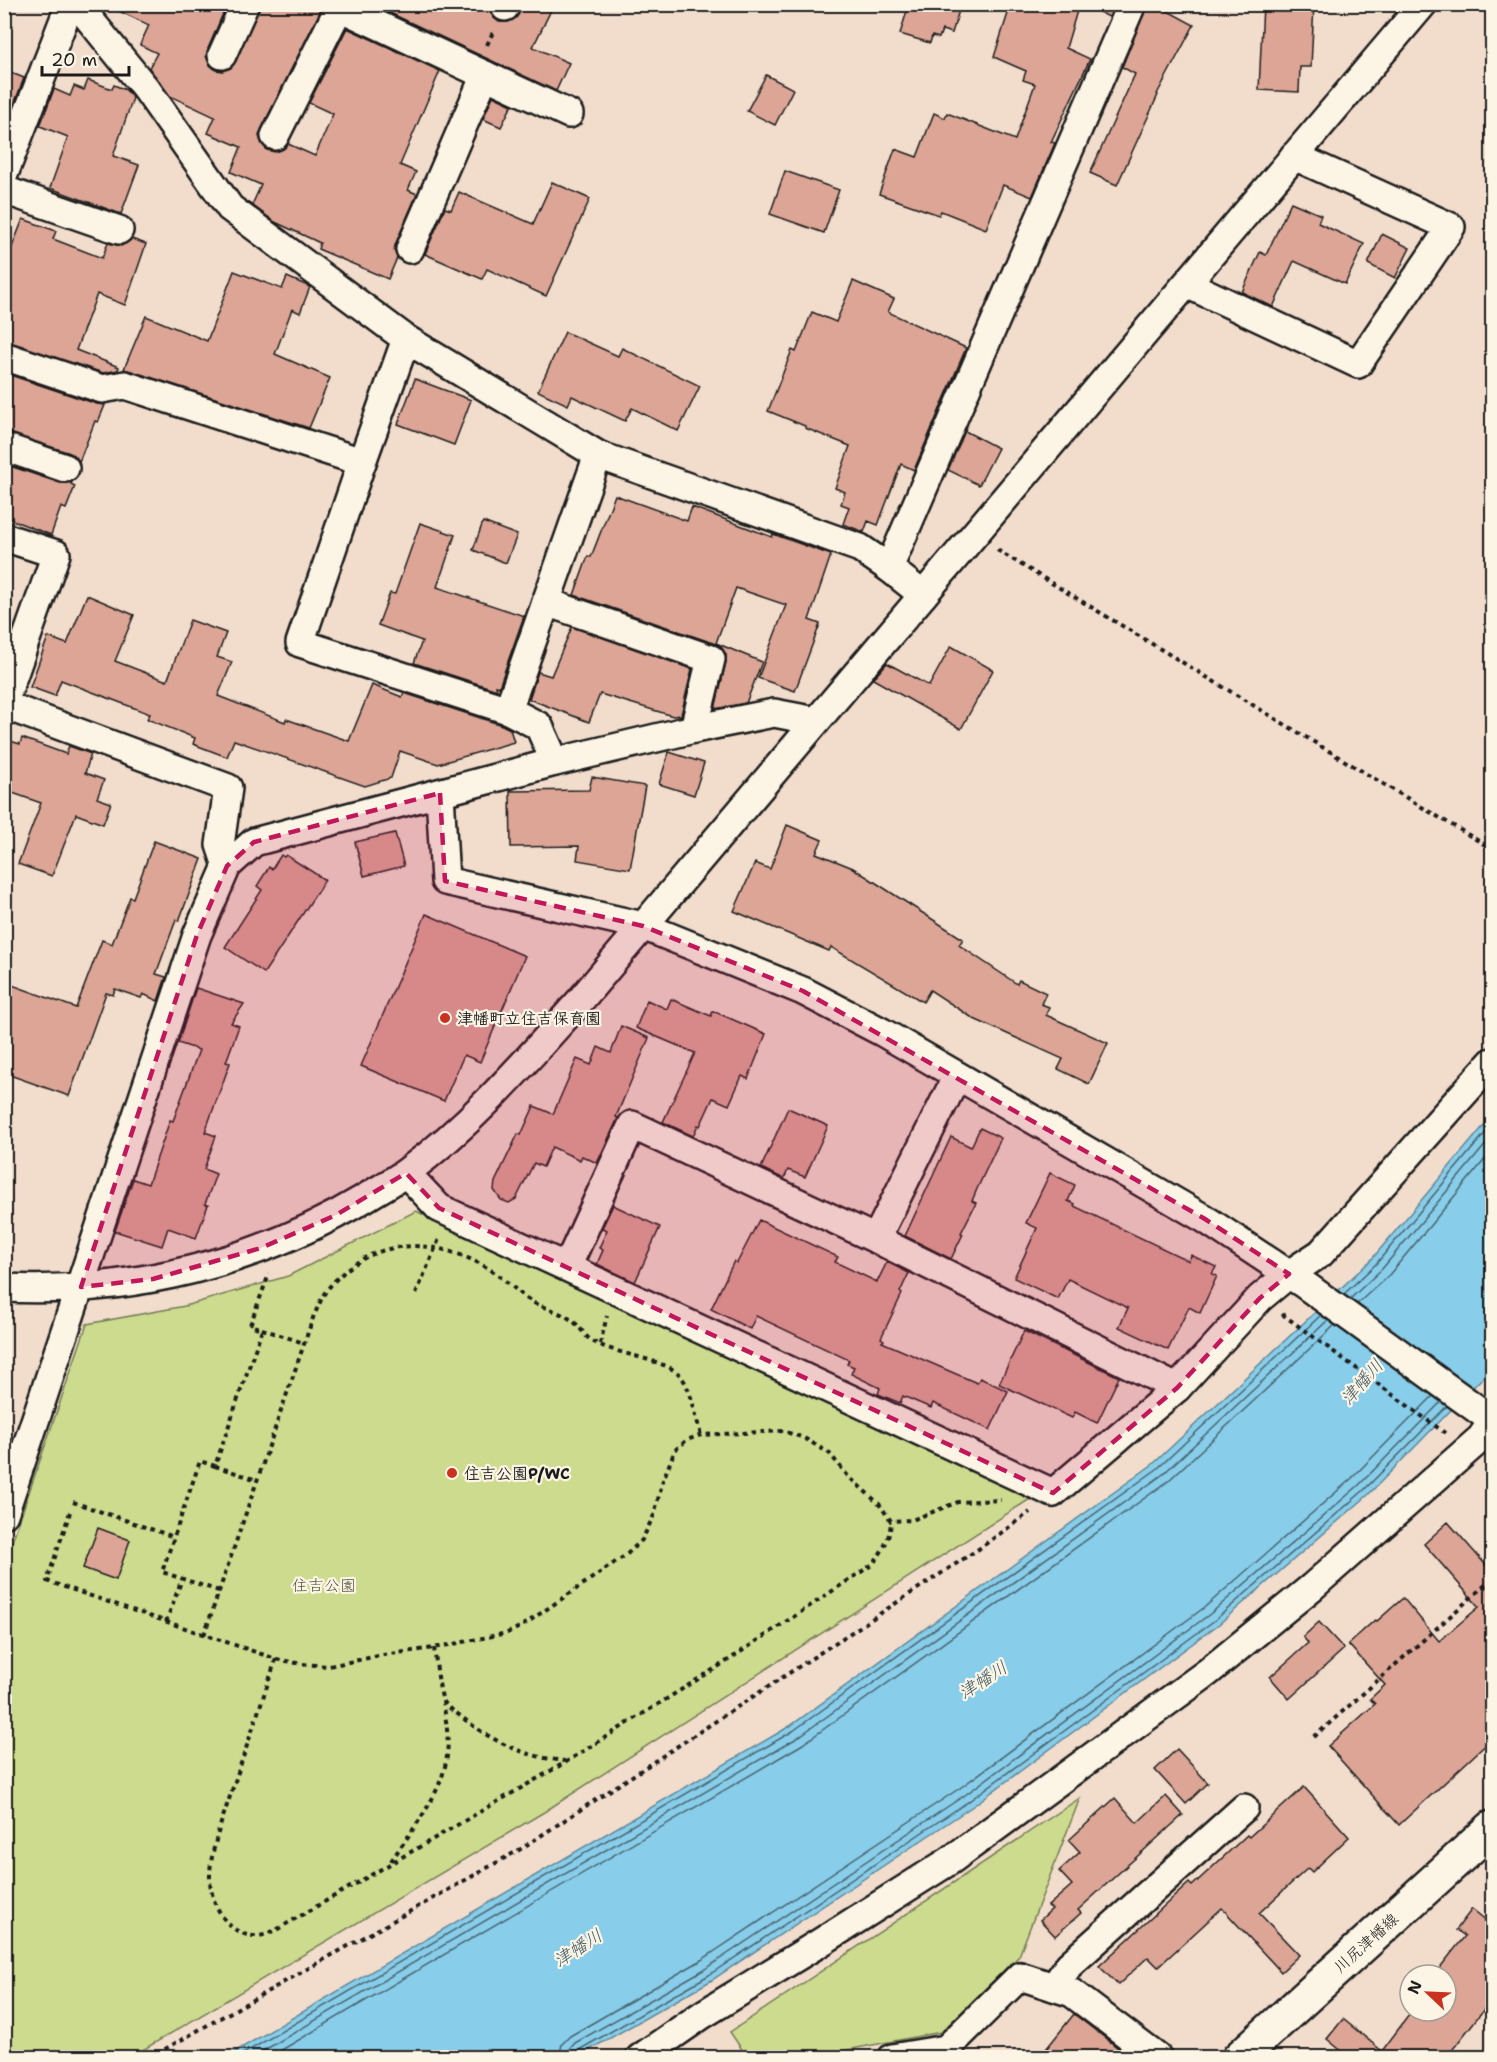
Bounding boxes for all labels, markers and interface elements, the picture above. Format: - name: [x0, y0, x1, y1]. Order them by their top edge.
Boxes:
- scale bar: [42, 39, 129, 77]
- text: 20 m: [51, 48, 97, 72]
- place label: 津幡町立住吉保育園: [457, 1008, 601, 1029]
- marker: 津幡町立住吉保育園: [438, 1011, 452, 1025]
- water label: 津幡川: [1335, 1354, 1389, 1410]
- place label: 住吉公園P/WC: [464, 1463, 570, 1484]
- marker: 住吉公園P/WC: [445, 1466, 459, 1480]
- park label: 住吉公園: [292, 1575, 356, 1596]
- water label: 津幡川: [954, 1655, 1012, 1705]
- street label: 川尻津幡線: [1329, 1908, 1403, 1978]
- water label: 津幡川: [549, 1923, 607, 1973]
- north arrow: [1398, 1963, 1458, 2023]
- text: N: [1403, 1977, 1427, 1997]

